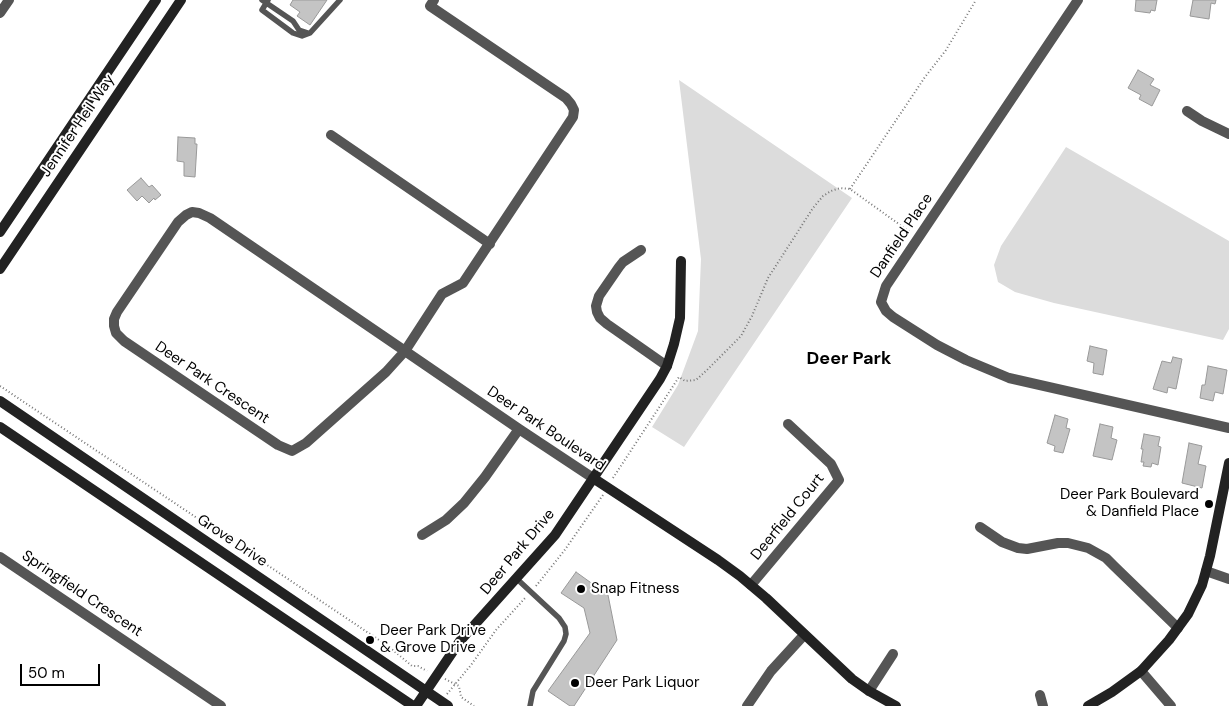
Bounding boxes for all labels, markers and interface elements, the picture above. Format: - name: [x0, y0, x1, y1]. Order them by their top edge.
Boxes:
- street label: Jennifer Heil Way: [37, 71, 119, 181]
- street label: Danfield Place: [867, 190, 937, 282]
- street label: Deer Park Crescent: [151, 338, 273, 428]
- district label: Deer Park: [807, 348, 891, 370]
- street label: Deer Park Boulevard: [483, 383, 609, 475]
- street label: Deerfield Court: [748, 470, 828, 564]
- place label: Deer Park Boulevard & Danfield Place: [1060, 486, 1199, 521]
- marker: Deer Park Boulevard & Danfield Place: [1203, 498, 1215, 510]
- street label: Deer Park Drive: [477, 506, 559, 598]
- street label: Grove Drive: [194, 511, 270, 571]
- street label: Springfield Crescent: [18, 547, 146, 641]
- place label: Snap Fitness: [591, 580, 680, 598]
- marker: Snap Fitness: [575, 583, 587, 595]
- place label: Deer Park Drive & Grove Drive: [380, 622, 486, 657]
- marker: Deer Park Drive & Grove Drive: [364, 634, 376, 646]
- scale bar: [22, 654, 102, 686]
- text: 50 m: [28, 663, 65, 683]
- place label: Deer Park Liquor: [585, 674, 699, 692]
- marker: Deer Park Liquor: [569, 677, 581, 689]

